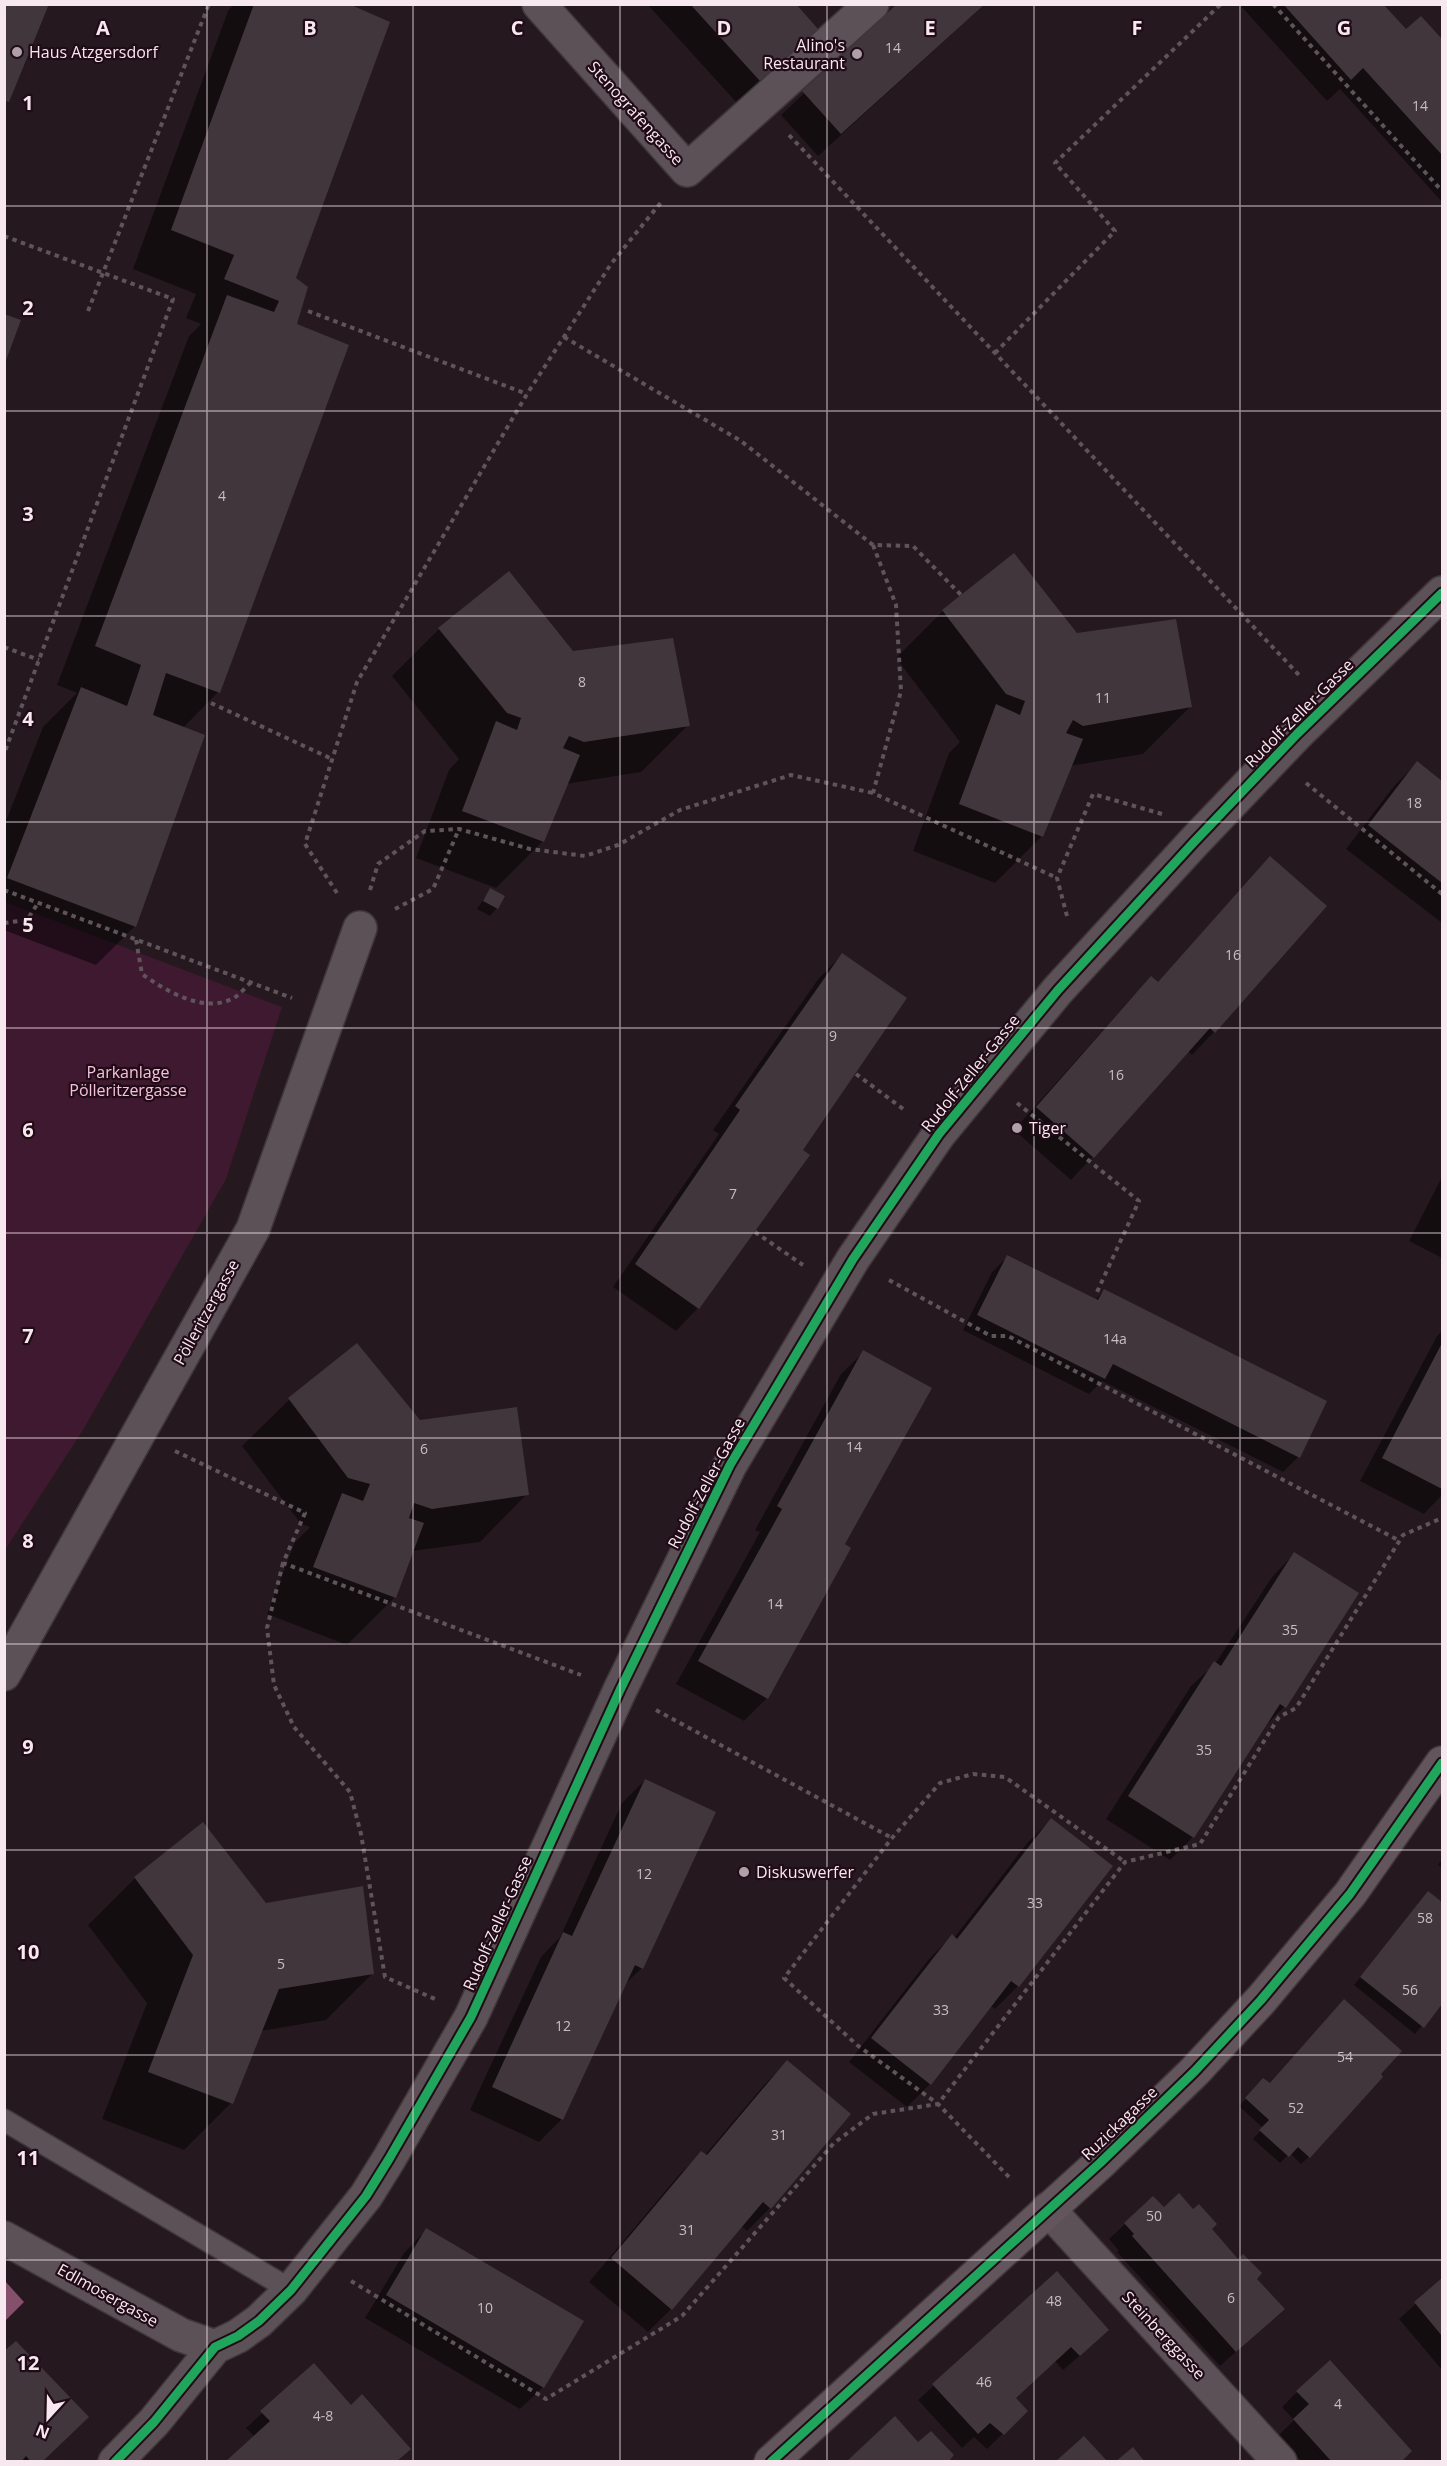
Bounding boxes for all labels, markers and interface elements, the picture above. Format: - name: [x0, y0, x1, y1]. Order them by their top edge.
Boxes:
- text: A: [96, 14, 110, 41]
- text: B: [303, 14, 317, 41]
- text: C: [511, 14, 524, 41]
- text: D: [717, 14, 731, 41]
- text: E: [924, 14, 936, 41]
- text: F: [1132, 14, 1142, 41]
- text: G: [1337, 14, 1351, 41]
- place label: Alino's Restaurant: [763, 34, 845, 74]
- house number: 14: [885, 38, 901, 57]
- place label: Haus Atzgersdorf: [29, 41, 159, 63]
- marker: Haus Atzgersdorf: [10, 45, 24, 59]
- marker: Alino's Restaurant: [850, 47, 864, 61]
- street label: Stenografengasse: [583, 56, 689, 170]
- text: 1: [22, 89, 34, 116]
- house number: 14: [1412, 96, 1428, 115]
- text: 2: [22, 294, 34, 321]
- house number: 4: [218, 486, 226, 505]
- text: 3: [22, 500, 34, 527]
- street label: Rudolf-Zeller-Gasse: [1240, 654, 1358, 772]
- house number: 8: [578, 672, 586, 691]
- house number: 11: [1095, 688, 1111, 707]
- text: 4: [22, 705, 34, 732]
- house number: 18: [1406, 793, 1422, 812]
- text: 5: [22, 911, 34, 938]
- house number: 16: [1225, 945, 1241, 964]
- street label: Rudolf-Zeller-Gasse: [916, 1010, 1024, 1136]
- house number: 9: [829, 1026, 837, 1045]
- park label: Parkanlage Pölleritzergasse: [69, 1061, 187, 1101]
- house number: 16: [1108, 1065, 1124, 1084]
- text: 6: [22, 1116, 34, 1143]
- place label: Tiger: [1029, 1117, 1067, 1139]
- marker: Tiger: [1010, 1121, 1024, 1135]
- house number: 7: [729, 1184, 737, 1203]
- street label: Pölleritzergasse: [168, 1255, 244, 1369]
- text: 7: [22, 1322, 34, 1349]
- house number: 14a: [1103, 1329, 1127, 1348]
- street label: Rudolf-Zeller-Gasse: [662, 1414, 750, 1552]
- house number: 14: [846, 1437, 862, 1456]
- house number: 6: [420, 1439, 428, 1458]
- text: 8: [22, 1527, 34, 1554]
- house number: 14: [767, 1594, 783, 1613]
- house number: 35: [1282, 1620, 1298, 1639]
- text: 9: [22, 1733, 34, 1760]
- house number: 35: [1196, 1740, 1212, 1759]
- street label: Rudolf-Zeller-Gasse: [457, 1852, 537, 1994]
- place label: Diskuswerfer: [756, 1861, 854, 1883]
- house number: 12: [636, 1864, 652, 1883]
- marker: Diskuswerfer: [737, 1865, 751, 1879]
- house number: 33: [1027, 1893, 1043, 1912]
- house number: 58: [1417, 1908, 1433, 1927]
- text: 10: [17, 1938, 39, 1965]
- house number: 5: [277, 1954, 285, 1973]
- house number: 56: [1402, 1980, 1418, 1999]
- house number: 33: [933, 2000, 949, 2019]
- house number: 12: [555, 2016, 571, 2035]
- house number: 54: [1337, 2047, 1353, 2066]
- street label: Ruzickagasse: [1076, 2081, 1162, 2165]
- house number: 52: [1288, 2098, 1304, 2117]
- house number: 31: [771, 2125, 787, 2144]
- text: 11: [17, 2144, 39, 2171]
- house number: 50: [1146, 2206, 1162, 2225]
- house number: 31: [679, 2220, 695, 2239]
- street label: Edlmosergasse: [54, 2258, 162, 2332]
- street label: Steinberggasse: [1117, 2286, 1211, 2384]
- house number: 6: [1227, 2288, 1235, 2307]
- house number: 48: [1046, 2291, 1062, 2310]
- house number: 10: [477, 2298, 493, 2317]
- text: 12: [17, 2349, 39, 2376]
- house number: 46: [976, 2372, 992, 2391]
- north arrow: [18, 2388, 78, 2448]
- house number: 4: [1334, 2394, 1342, 2413]
- house number: 4-8: [313, 2406, 333, 2425]
- text: N: [32, 2419, 53, 2445]

